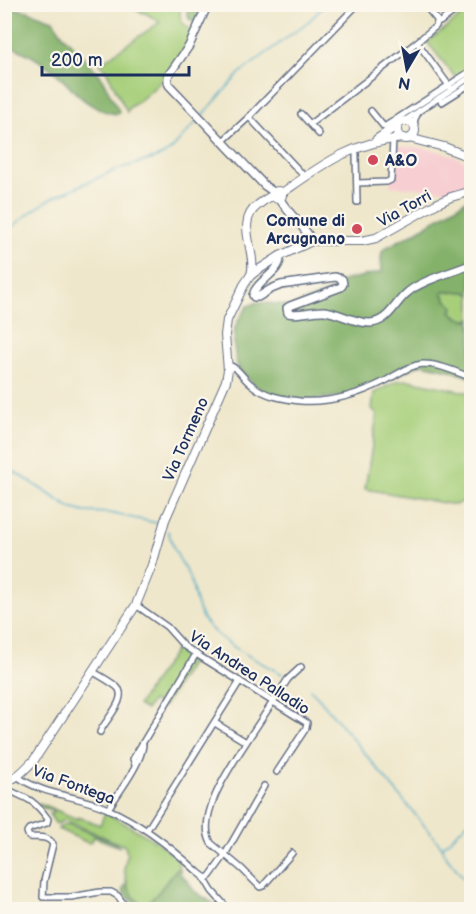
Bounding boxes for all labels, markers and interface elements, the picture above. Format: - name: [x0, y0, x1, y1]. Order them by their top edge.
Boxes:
- scale bar: [42, 39, 189, 77]
- north arrow: [377, 39, 437, 99]
- text: 200 m: [51, 50, 103, 71]
- text: N: [397, 72, 412, 93]
- place label: A&O: [384, 152, 417, 171]
- marker: A&O: [366, 153, 380, 167]
- street label: Via Torri: [374, 187, 435, 232]
- place label: Comune di Arcugnano: [266, 212, 345, 249]
- marker: Comune di Arcugnano: [350, 222, 364, 236]
- street label: Via Tormeno: [159, 395, 213, 485]
- street label: Via Andrea Palladio: [185, 627, 313, 719]
- street label: Via Fontega: [30, 762, 117, 809]

